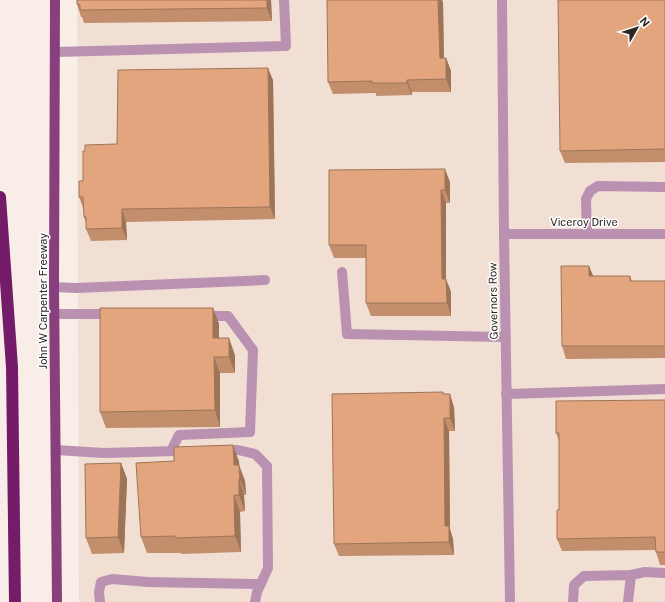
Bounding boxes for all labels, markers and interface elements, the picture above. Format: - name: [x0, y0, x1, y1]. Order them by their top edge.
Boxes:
- north arrow: [617, 8, 657, 48]
- text: N: [637, 15, 652, 29]
- street label: Viceroy Drive: [550, 216, 618, 228]
- street label: John W Carpenter Freeway: [37, 233, 49, 369]
- street label: Governors Row: [486, 262, 500, 340]

